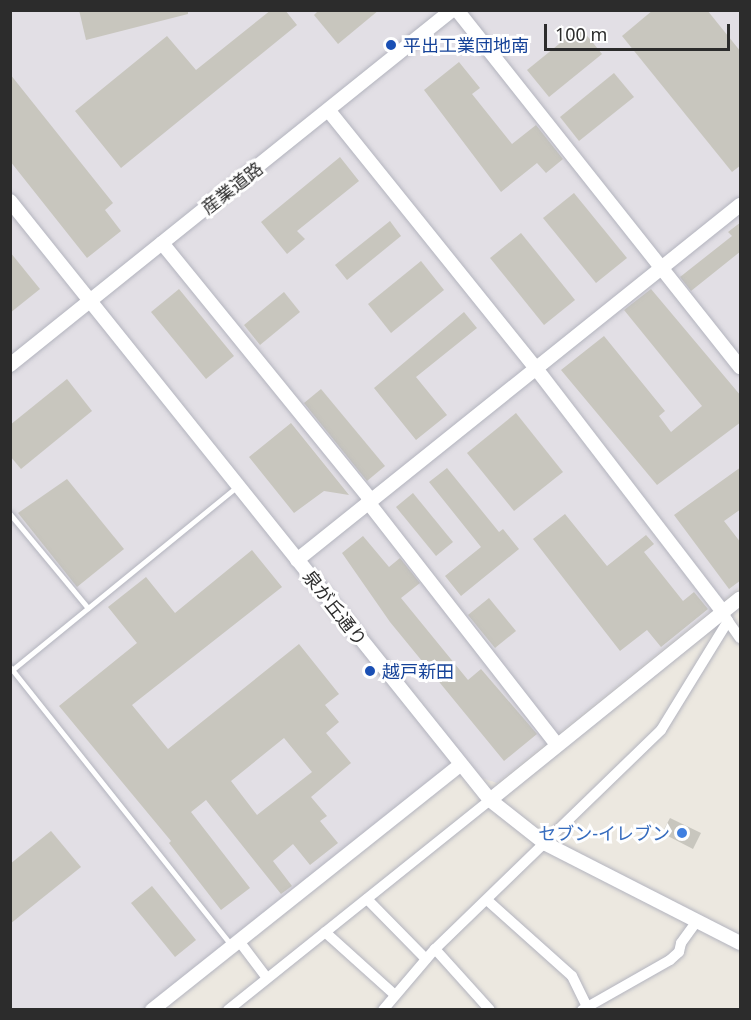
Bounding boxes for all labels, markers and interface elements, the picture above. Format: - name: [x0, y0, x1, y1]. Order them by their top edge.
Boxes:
- scale bar: [547, 12, 733, 50]
- text: 100 m: [555, 22, 607, 46]
- place label: 平出工業団地南: [403, 34, 529, 56]
- marker: 平出工業団地南: [384, 38, 398, 52]
- street label: 産業道路: [197, 157, 267, 219]
- street label: 泉が丘通り: [299, 566, 371, 650]
- place label: 越戸新田: [382, 660, 454, 682]
- marker: 越戸新田: [363, 664, 377, 678]
- place label: セブン-イレブン: [538, 822, 670, 844]
- marker: セブン-イレブン: [675, 826, 689, 840]

